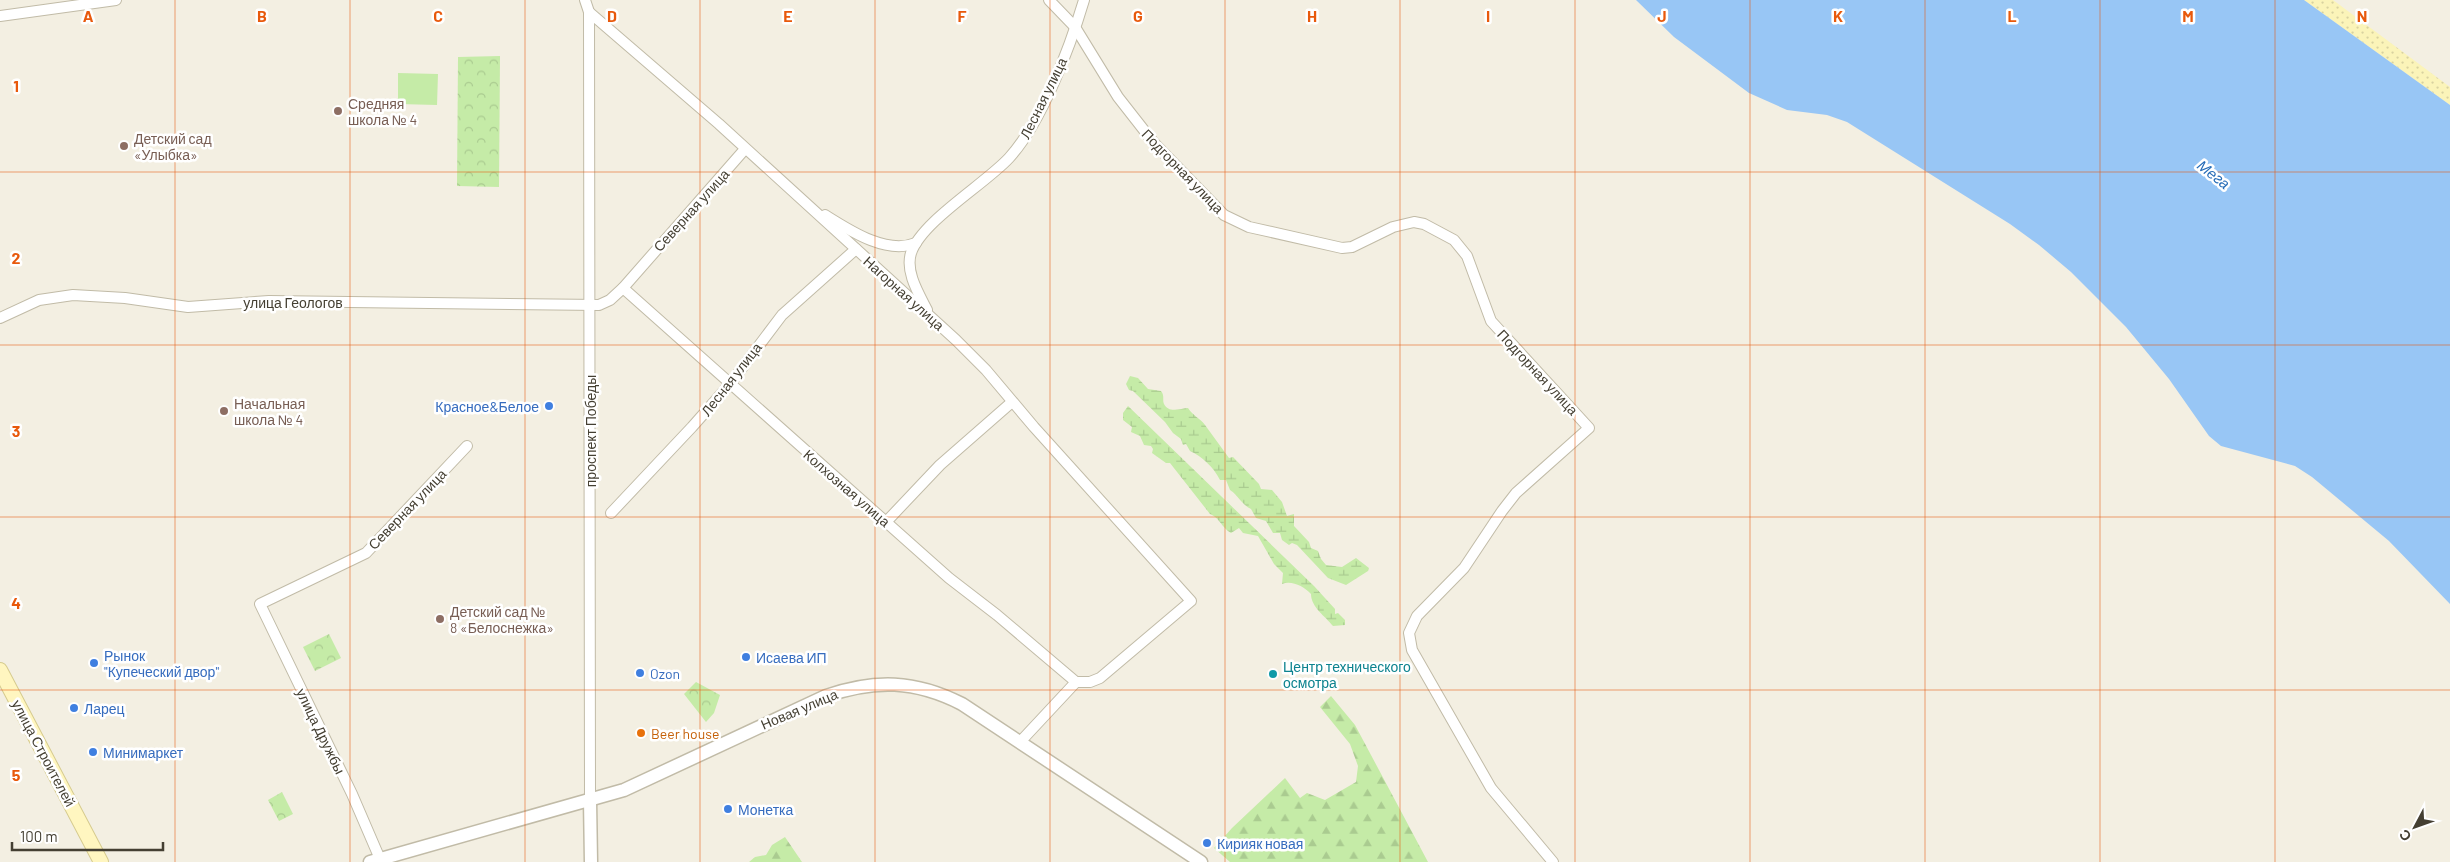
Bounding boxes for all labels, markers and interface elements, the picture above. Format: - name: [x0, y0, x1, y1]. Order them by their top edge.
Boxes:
- text: A: [83, 6, 94, 25]
- text: B: [257, 6, 267, 25]
- text: C: [433, 6, 443, 25]
- text: D: [607, 6, 617, 25]
- text: E: [783, 6, 793, 25]
- text: F: [958, 6, 967, 25]
- text: G: [1133, 6, 1143, 25]
- text: H: [1307, 6, 1317, 25]
- text: I: [1486, 6, 1490, 25]
- text: J: [1657, 6, 1667, 25]
- text: K: [1833, 6, 1843, 25]
- text: L: [2007, 6, 2017, 25]
- text: M: [2182, 6, 2194, 25]
- text: N: [2357, 6, 2367, 25]
- street label: Лесная улица: [1016, 54, 1070, 141]
- text: 1: [13, 76, 19, 95]
- place label: Средняя школа № 4: [348, 95, 417, 128]
- marker: Средняя школа № 4: [332, 105, 344, 117]
- street label: Подгорная улица: [1139, 125, 1228, 217]
- place label: Детский сад «Улыбка»: [134, 130, 212, 163]
- marker: Детский сад «Улыбка»: [118, 140, 130, 152]
- water label: Мега: [2194, 156, 2234, 192]
- street label: Северная улица: [650, 165, 733, 255]
- text: 2: [12, 248, 21, 267]
- street label: Нагорная улица: [860, 252, 948, 334]
- street label: улица Геологов: [243, 294, 343, 311]
- street label: Подгорная улица: [1494, 326, 1582, 418]
- street label: Лесная улица: [697, 339, 765, 419]
- street label: проспект Победы: [582, 375, 599, 487]
- place label: Начальная школа № 4: [234, 395, 305, 428]
- place label: Красное&Белое: [435, 398, 539, 415]
- marker: Красное&Белое: [543, 400, 555, 412]
- marker: Начальная школа № 4: [218, 405, 230, 417]
- text: 3: [12, 421, 20, 440]
- street label: Колхозная улица: [800, 446, 894, 530]
- street label: Северная улица: [364, 465, 450, 553]
- text: 4: [11, 593, 21, 612]
- place label: Детский сад № 8 «Белоснежка»: [450, 603, 554, 636]
- marker: Детский сад № 8 «Белоснежка»: [434, 613, 446, 625]
- place label: Рынок "Купеческий двор": [104, 647, 219, 680]
- place label: Исаева ИП: [756, 649, 827, 666]
- marker: Исаева ИП: [740, 651, 752, 663]
- marker: Рынок "Купеческий двор": [88, 657, 100, 669]
- place label: Центр технического осмотра: [1283, 658, 1411, 691]
- place label: Ozon: [650, 665, 680, 682]
- marker: Ozon: [634, 667, 646, 679]
- marker: Центр технического осмотра: [1267, 668, 1279, 680]
- street label: улица Дружбы: [293, 685, 349, 777]
- street label: Новая улица: [758, 685, 840, 733]
- street label: улица Строителей: [9, 697, 79, 809]
- place label: Ларец: [84, 700, 125, 717]
- marker: Ларец: [68, 702, 80, 714]
- place label: Beer house: [651, 725, 719, 742]
- marker: Beer house: [635, 727, 647, 739]
- place label: Минимаркет: [103, 744, 184, 761]
- marker: Минимаркет: [87, 746, 99, 758]
- text: 5: [12, 765, 21, 784]
- place label: Монетка: [738, 801, 794, 818]
- north arrow: [2390, 802, 2440, 852]
- marker: Монетка: [722, 803, 734, 815]
- scale bar: [12, 820, 164, 852]
- text: С: [2395, 826, 2415, 845]
- text: 100 m: [20, 827, 58, 845]
- place label: Кирияк новая: [1217, 835, 1303, 852]
- marker: Кирияк новая: [1201, 837, 1213, 849]

